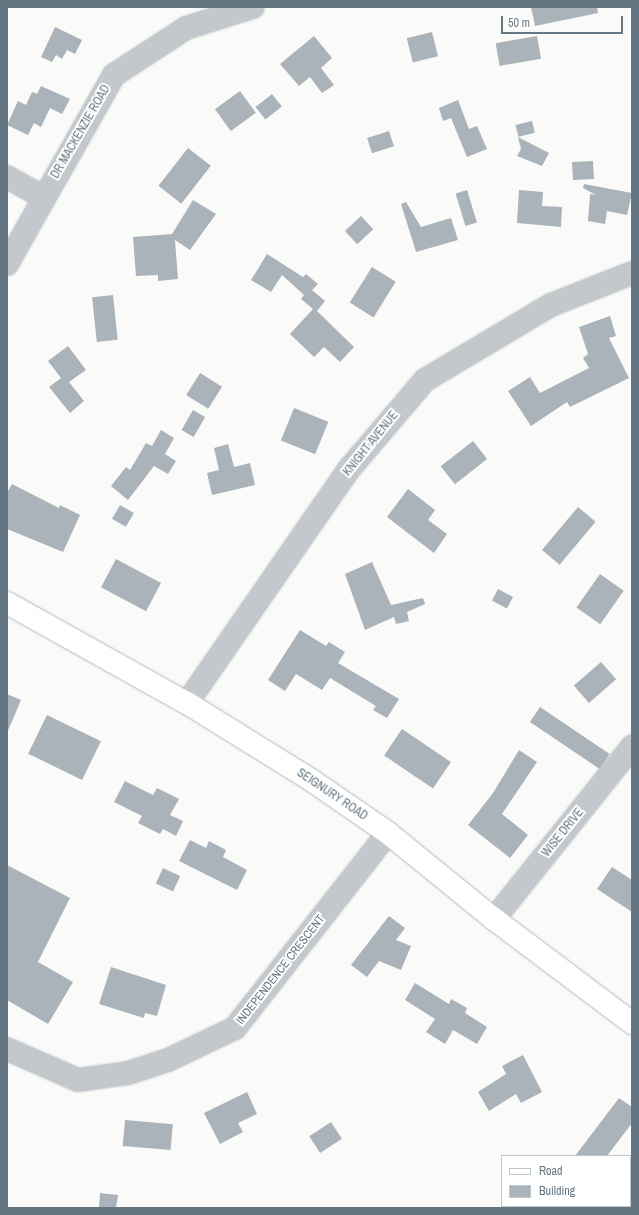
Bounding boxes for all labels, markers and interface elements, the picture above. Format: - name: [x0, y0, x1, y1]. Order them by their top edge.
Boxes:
- scale bar: [503, 8, 625, 34]
- text: 50 m: [508, 15, 530, 31]
- street label: DR MACKENZIE ROAD: [48, 83, 114, 181]
- street label: KNIGHT AVENUE: [340, 409, 402, 479]
- street label: SEIGNURY ROAD: [294, 766, 370, 824]
- street label: WISE DRIVE: [539, 806, 587, 860]
- street label: INDEPENDENCE CRESCENT: [234, 912, 328, 1028]
- legend: [501, 1155, 631, 1207]
- text: Road: [539, 1163, 563, 1179]
- text: Building: [539, 1183, 575, 1199]

